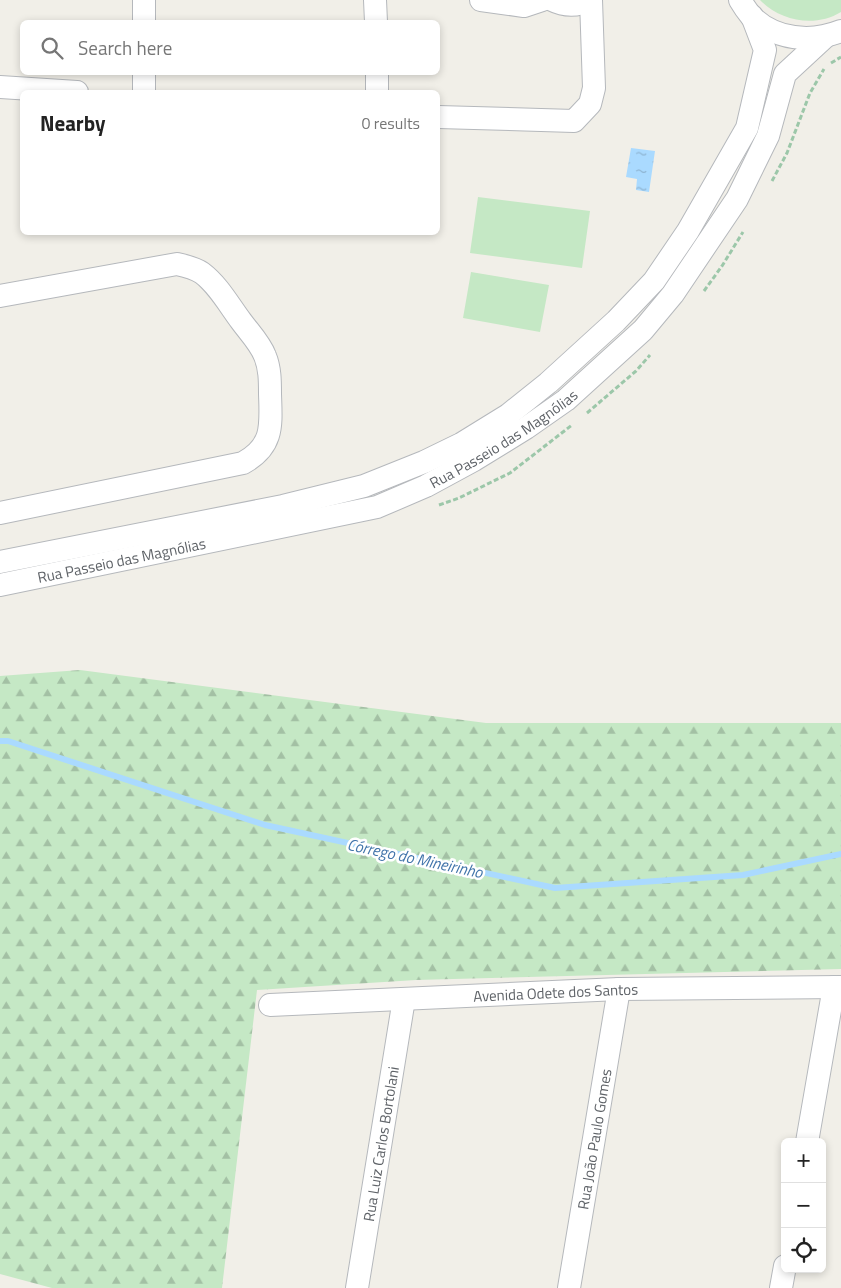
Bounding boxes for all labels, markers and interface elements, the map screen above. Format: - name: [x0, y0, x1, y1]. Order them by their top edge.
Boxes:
- search box: [20, 20, 440, 75]
- text: Search here: [78, 33, 172, 62]
- icon: search: [38, 34, 66, 62]
- text: Nearby: [40, 107, 105, 139]
- text: 0 results: [361, 111, 420, 135]
- street label: Rua Passeio das Magnólias: [425, 383, 583, 494]
- street label: Rua Passeio das Magnólias: [35, 531, 208, 588]
- water label: Córrego do Mineirinho: [345, 832, 486, 884]
- street label: Avenida Odete dos Santos: [473, 977, 638, 1007]
- street label: Rua Luiz Carlos Bortolani: [356, 1065, 404, 1223]
- street label: Rua João Paulo Gomes: [571, 1067, 617, 1211]
- map controls: [781, 1138, 826, 1273]
- button: +: [781, 1138, 826, 1183]
- button: −: [781, 1183, 826, 1228]
- button: locate: [781, 1228, 826, 1273]

